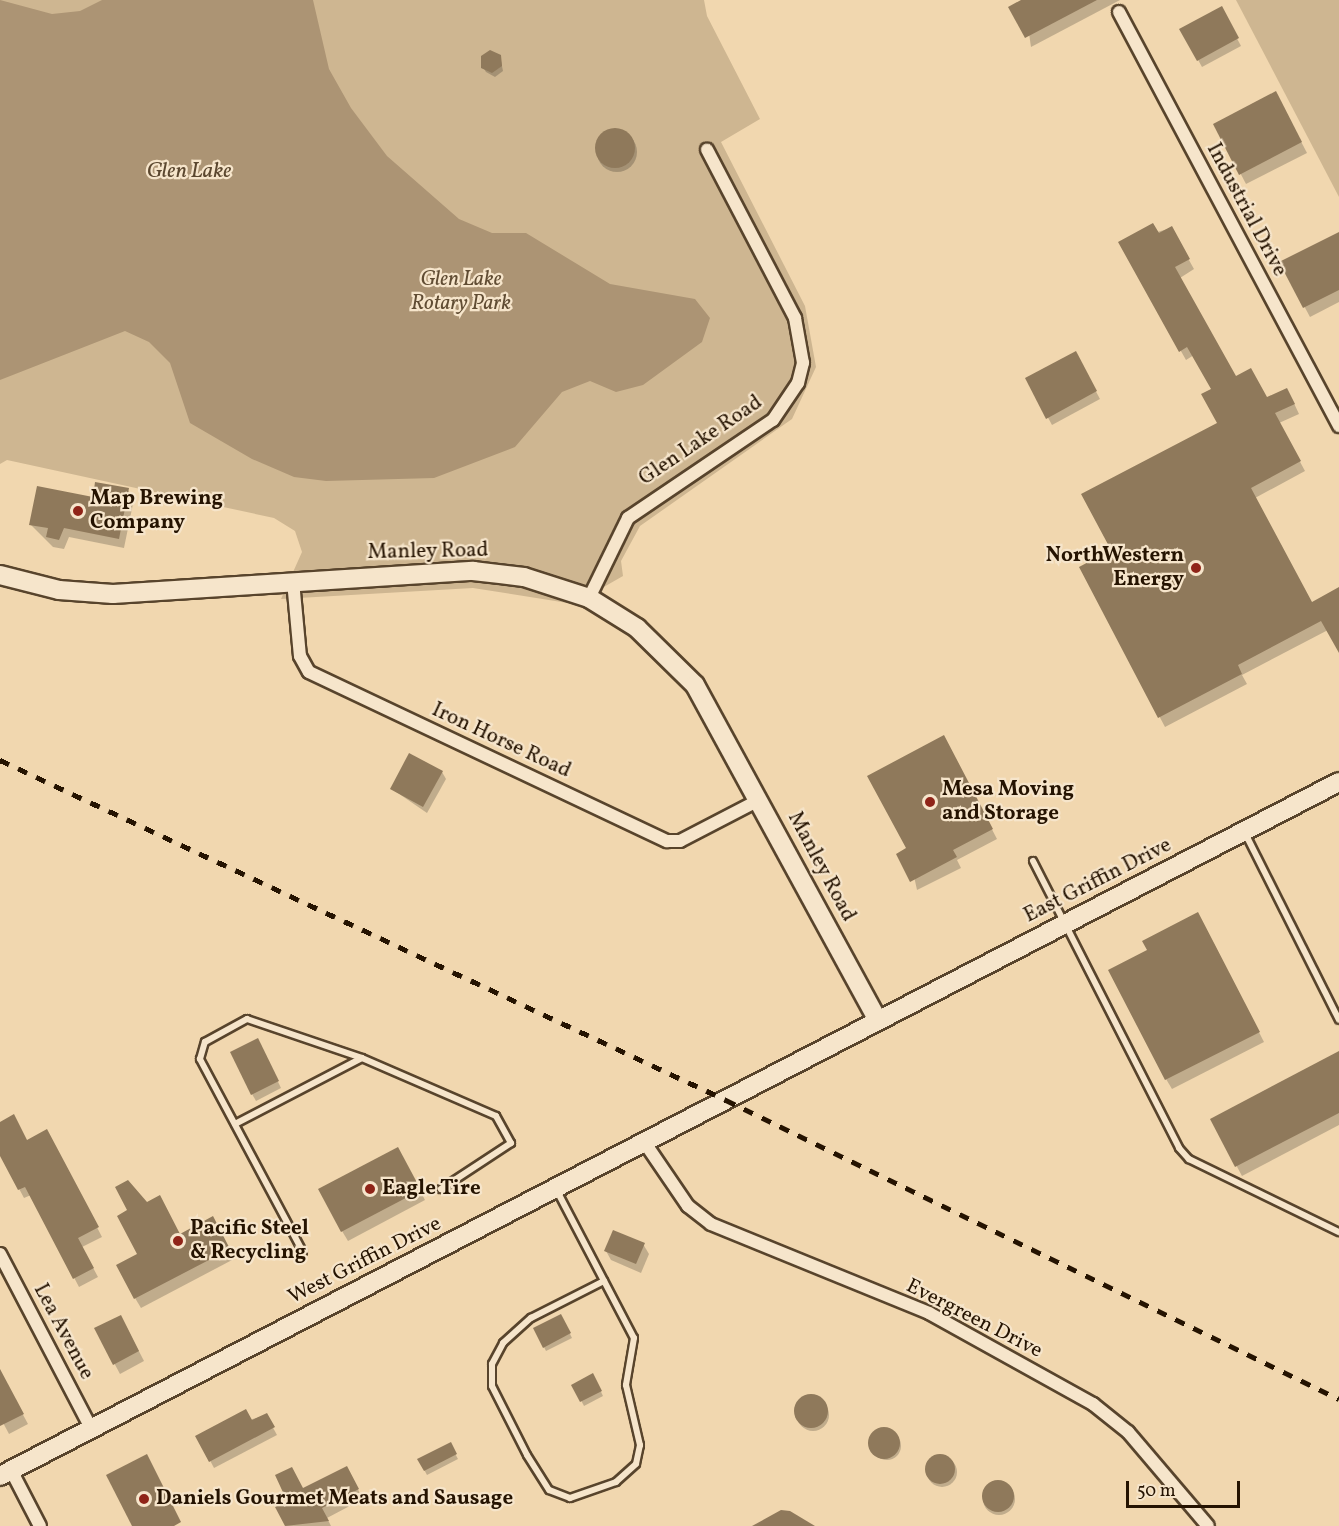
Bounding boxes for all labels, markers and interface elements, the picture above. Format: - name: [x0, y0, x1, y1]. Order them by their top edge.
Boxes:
- street label: Industrial Drive: [1200, 139, 1292, 281]
- water label: Glen Lake: [147, 159, 231, 185]
- park label: Glen Lake Rotary Park: [411, 267, 511, 317]
- street label: Glen Lake Road: [635, 391, 767, 491]
- place label: Map Brewing Company: [90, 486, 223, 536]
- marker: Map Brewing Company: [71, 504, 85, 518]
- street label: Manley Road: [367, 538, 489, 566]
- place label: NorthWestern Energy: [1046, 543, 1184, 593]
- marker: NorthWestern Energy: [1189, 561, 1203, 575]
- street label: Iron Horse Road: [427, 698, 575, 784]
- place label: Mesa Moving and Storage: [942, 777, 1074, 827]
- marker: Mesa Moving and Storage: [923, 795, 937, 809]
- street label: Manley Road: [781, 807, 861, 927]
- street label: East Griffin Drive: [1020, 833, 1176, 929]
- place label: Eagle Tire: [382, 1176, 481, 1202]
- marker: Eagle Tire: [363, 1182, 377, 1196]
- street label: West Griffin Drive: [284, 1212, 446, 1310]
- place label: Pacific Steel & Recycling: [190, 1216, 309, 1266]
- marker: Pacific Steel & Recycling: [171, 1234, 185, 1248]
- street label: Evergreen Drive: [902, 1274, 1046, 1364]
- street label: Lea Avenue: [27, 1280, 99, 1384]
- scale bar: [1129, 1469, 1243, 1507]
- text: 50 m: [1137, 1479, 1176, 1504]
- place label: Daniels Gourmet Meats and Sausage: [156, 1486, 513, 1512]
- marker: Daniels Gourmet Meats and Sausage: [137, 1492, 151, 1506]

